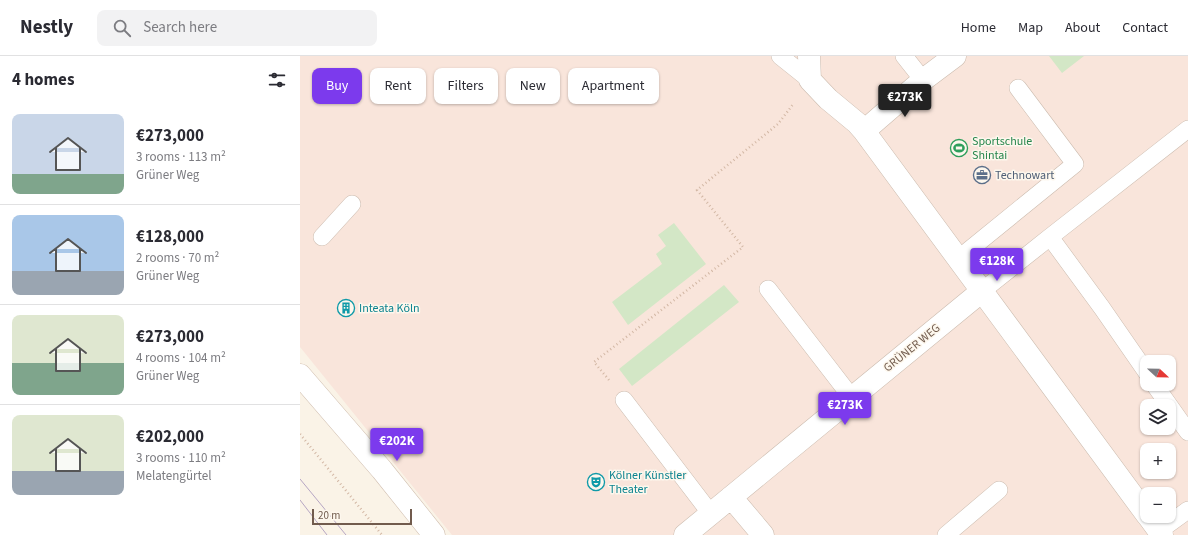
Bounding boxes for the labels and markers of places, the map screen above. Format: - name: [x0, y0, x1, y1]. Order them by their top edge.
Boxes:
- pin: €273K: [877, 84, 933, 118]
- place label: Sportschule Shintai: [972, 133, 1032, 164]
- sports icon: Sportschule Shintai: [949, 138, 969, 158]
- office icon: Technowart: [972, 165, 992, 185]
- place label: Technowart: [995, 167, 1054, 184]
- pin: €128K: [969, 248, 1025, 282]
- building icon: Inteata Köln: [336, 298, 356, 318]
- place label: Inteata Köln: [359, 300, 420, 317]
- pin: €273K: [817, 392, 873, 426]
- pin: €202K: [369, 428, 425, 462]
- place label: Kölner Künstler Theater: [609, 467, 687, 498]
- theatre icon: Kölner Künstler Theater: [586, 472, 606, 492]

